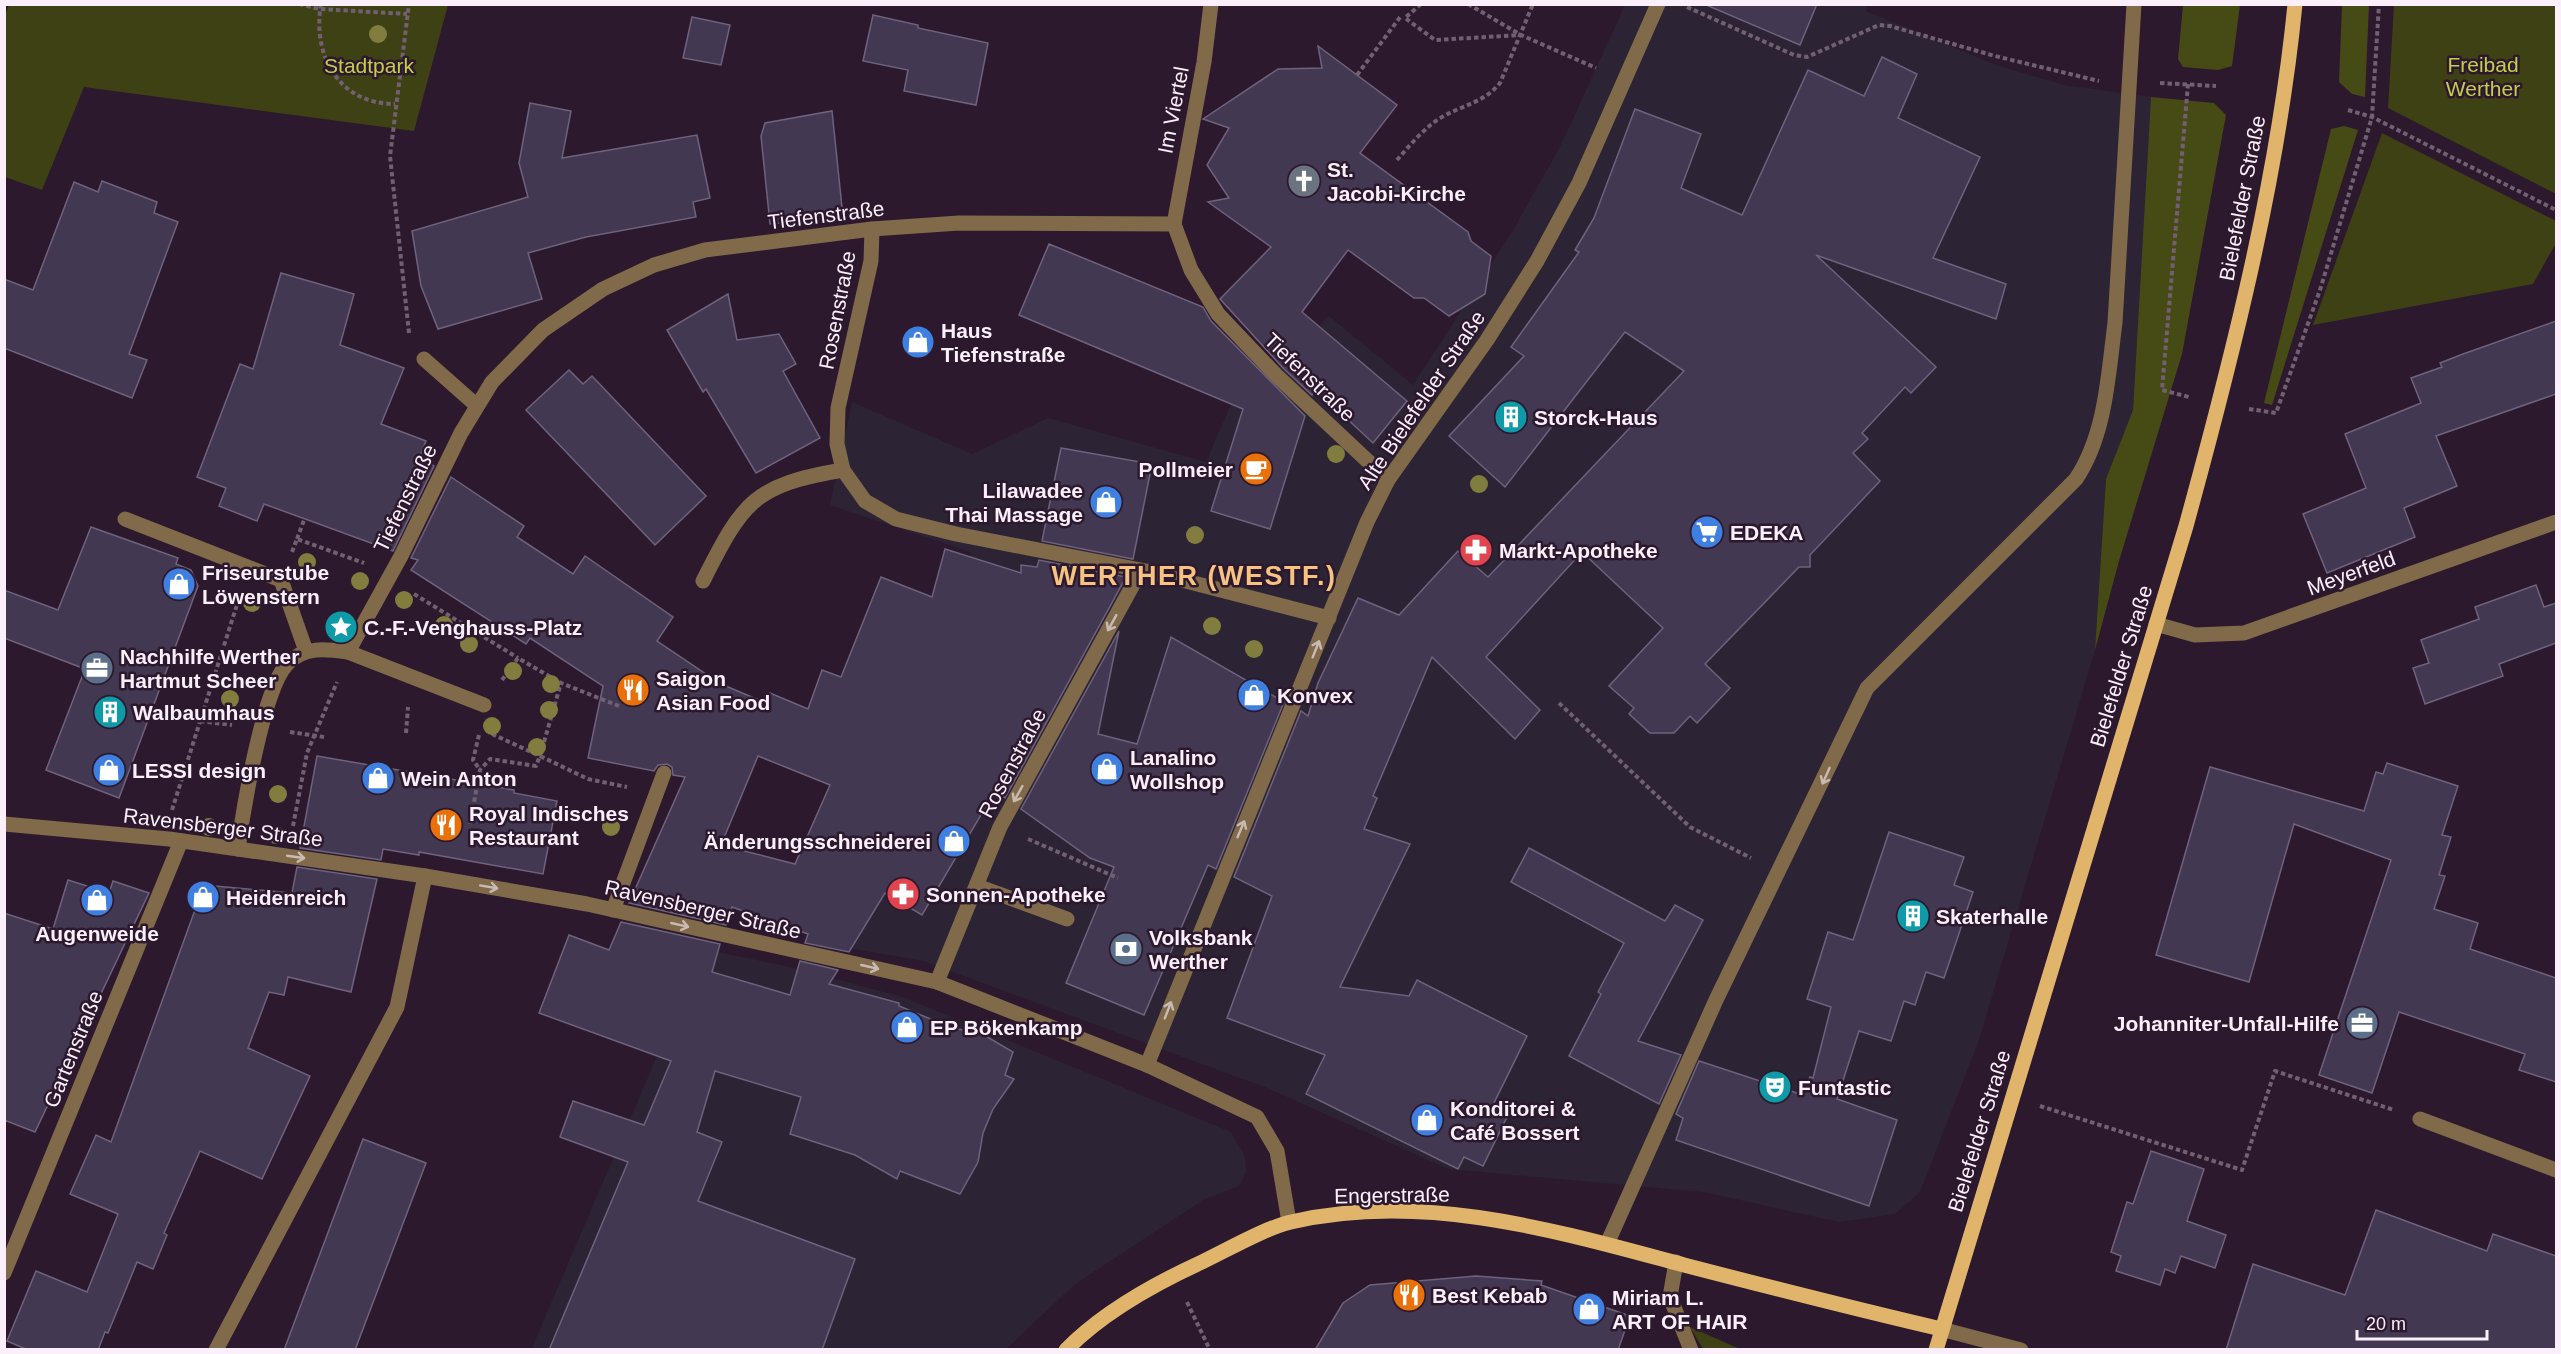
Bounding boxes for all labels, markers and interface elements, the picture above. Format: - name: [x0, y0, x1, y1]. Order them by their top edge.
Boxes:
- park label: Freibad Werther: [2446, 53, 2520, 100]
- park label: Stadtpark: [324, 54, 414, 77]
- street label: Im Viertel: [1153, 64, 1193, 156]
- street label: Bielefelder Straße: [2215, 113, 2269, 283]
- place label: St. Jacobi-Kirche: [1327, 158, 1466, 205]
- church icon: St. Jacobi-Kirche: [1286, 163, 1322, 199]
- street label: Tiefenstraße: [766, 196, 886, 234]
- street label: Rosenstraße: [814, 249, 860, 371]
- street label: Alte Bielefelder Straße: [1353, 306, 1489, 494]
- place label: Haus Tiefenstraße: [941, 319, 1066, 366]
- shop icon: Haus Tiefenstraße: [900, 324, 936, 360]
- street label: Tiefenstraße: [1260, 328, 1360, 426]
- building icon: Storck-Haus: [1493, 399, 1529, 435]
- place label: Storck-Haus: [1534, 406, 1658, 429]
- street label: Tiefenstraße: [369, 440, 441, 556]
- cafe icon: Pollmeier: [1238, 451, 1274, 487]
- place label: Pollmeier: [1138, 458, 1233, 481]
- place label: Lilawadee Thai Massage: [945, 479, 1083, 526]
- shop icon: Lilawadee Thai Massage: [1088, 484, 1124, 520]
- supermarket icon: EDEKA: [1689, 514, 1725, 550]
- place label: EDEKA: [1730, 521, 1804, 544]
- pharmacy icon: Markt-Apotheke: [1458, 532, 1494, 568]
- place label: Markt-Apotheke: [1499, 539, 1658, 562]
- street label: Meyerfeld: [2304, 546, 2398, 600]
- place label: Friseurstube Löwenstern: [202, 561, 329, 608]
- district label: WERTHER (WESTF.): [1052, 561, 1336, 591]
- shop icon: Friseurstube Löwenstern: [161, 566, 197, 602]
- street label: Bielefelder Straße: [2085, 582, 2157, 750]
- place icon: C.-F.-Venghauss-Platz: [323, 609, 359, 645]
- one-way arrow: [1106, 614, 1118, 631]
- place label: C.-F.-Venghauss-Platz: [364, 616, 582, 639]
- one-way arrow: [1311, 640, 1322, 659]
- place label: Nachhilfe Werther Hartmut Scheer: [120, 645, 299, 692]
- office icon: Nachhilfe Werther Hartmut Scheer: [79, 650, 115, 686]
- place label: Saigon Asian Food: [656, 667, 770, 714]
- restaurant icon: Saigon Asian Food: [615, 672, 651, 708]
- shop icon: Konvex: [1236, 677, 1272, 713]
- place label: Konvex: [1277, 684, 1353, 707]
- building icon: Walbaumhaus: [92, 694, 128, 730]
- place label: Walbaumhaus: [133, 701, 275, 724]
- street label: Rosenstraße: [974, 705, 1050, 821]
- place label: Lanalino Wollshop: [1130, 746, 1224, 793]
- shop icon: Lanalino Wollshop: [1089, 751, 1125, 787]
- shop icon: LESSI design: [91, 752, 127, 788]
- place label: LESSI design: [132, 759, 266, 782]
- shop icon: Wein Anton: [360, 760, 396, 796]
- one-way arrow: [1820, 766, 1831, 784]
- place label: Wein Anton: [401, 767, 516, 790]
- one-way arrow: [1012, 785, 1024, 802]
- place label: Royal Indisches Restaurant: [469, 802, 629, 849]
- street label: Ravensberger Straße: [122, 803, 324, 851]
- restaurant icon: Royal Indisches Restaurant: [428, 807, 464, 843]
- one-way arrow: [1236, 821, 1247, 839]
- shop icon: Änderungsschneiderei: [936, 823, 972, 859]
- place label: Änderungsschneiderei: [703, 830, 931, 853]
- one-way arrow: [285, 852, 305, 863]
- street label: Ravensberger Straße: [603, 875, 803, 943]
- pharmacy icon: Sonnen-Apotheke: [885, 876, 921, 912]
- shop icon: Heidenreich: [185, 879, 221, 915]
- shop icon: Augenweide: [79, 882, 115, 918]
- one-way arrow: [478, 882, 498, 893]
- place label: Sonnen-Apotheke: [926, 883, 1106, 906]
- place label: Heidenreich: [226, 886, 346, 909]
- building icon: Skaterhalle: [1895, 898, 1931, 934]
- place label: Skaterhalle: [1936, 905, 2048, 928]
- one-way arrow: [670, 919, 689, 931]
- place label: Augenweide: [35, 922, 159, 945]
- place label: Volksbank Werther: [1149, 926, 1253, 973]
- bank icon: Volksbank Werther: [1108, 931, 1144, 967]
- one-way arrow: [860, 962, 879, 974]
- street label: Gartenstraße: [39, 987, 107, 1111]
- one-way arrow: [1163, 1001, 1174, 1020]
- office icon: Johanniter-Unfall-Hilfe: [2344, 1005, 2380, 1041]
- shop icon: EP Bökenkamp: [889, 1009, 925, 1045]
- place label: Johanniter-Unfall-Hilfe: [2114, 1012, 2339, 1035]
- place label: EP Bökenkamp: [930, 1016, 1083, 1039]
- street label: Bielefelder Straße: [1943, 1047, 2015, 1215]
- theatre icon: Funtastic: [1757, 1069, 1793, 1105]
- place label: Funtastic: [1798, 1076, 1892, 1099]
- place label: Konditorei & Café Bossert: [1450, 1097, 1580, 1144]
- shop icon: Konditorei & Café Bossert: [1409, 1102, 1445, 1138]
- street label: Engerstraße: [1334, 1182, 1450, 1208]
- restaurant icon: Best Kebab: [1391, 1277, 1427, 1313]
- place label: Best Kebab: [1432, 1284, 1548, 1307]
- place label: Miriam L. ART OF HAIR: [1612, 1286, 1747, 1333]
- shop icon: Miriam L. ART OF HAIR: [1571, 1291, 1607, 1327]
- scale bar: [2357, 1303, 2488, 1341]
- text: 20 m: [2366, 1314, 2406, 1334]

